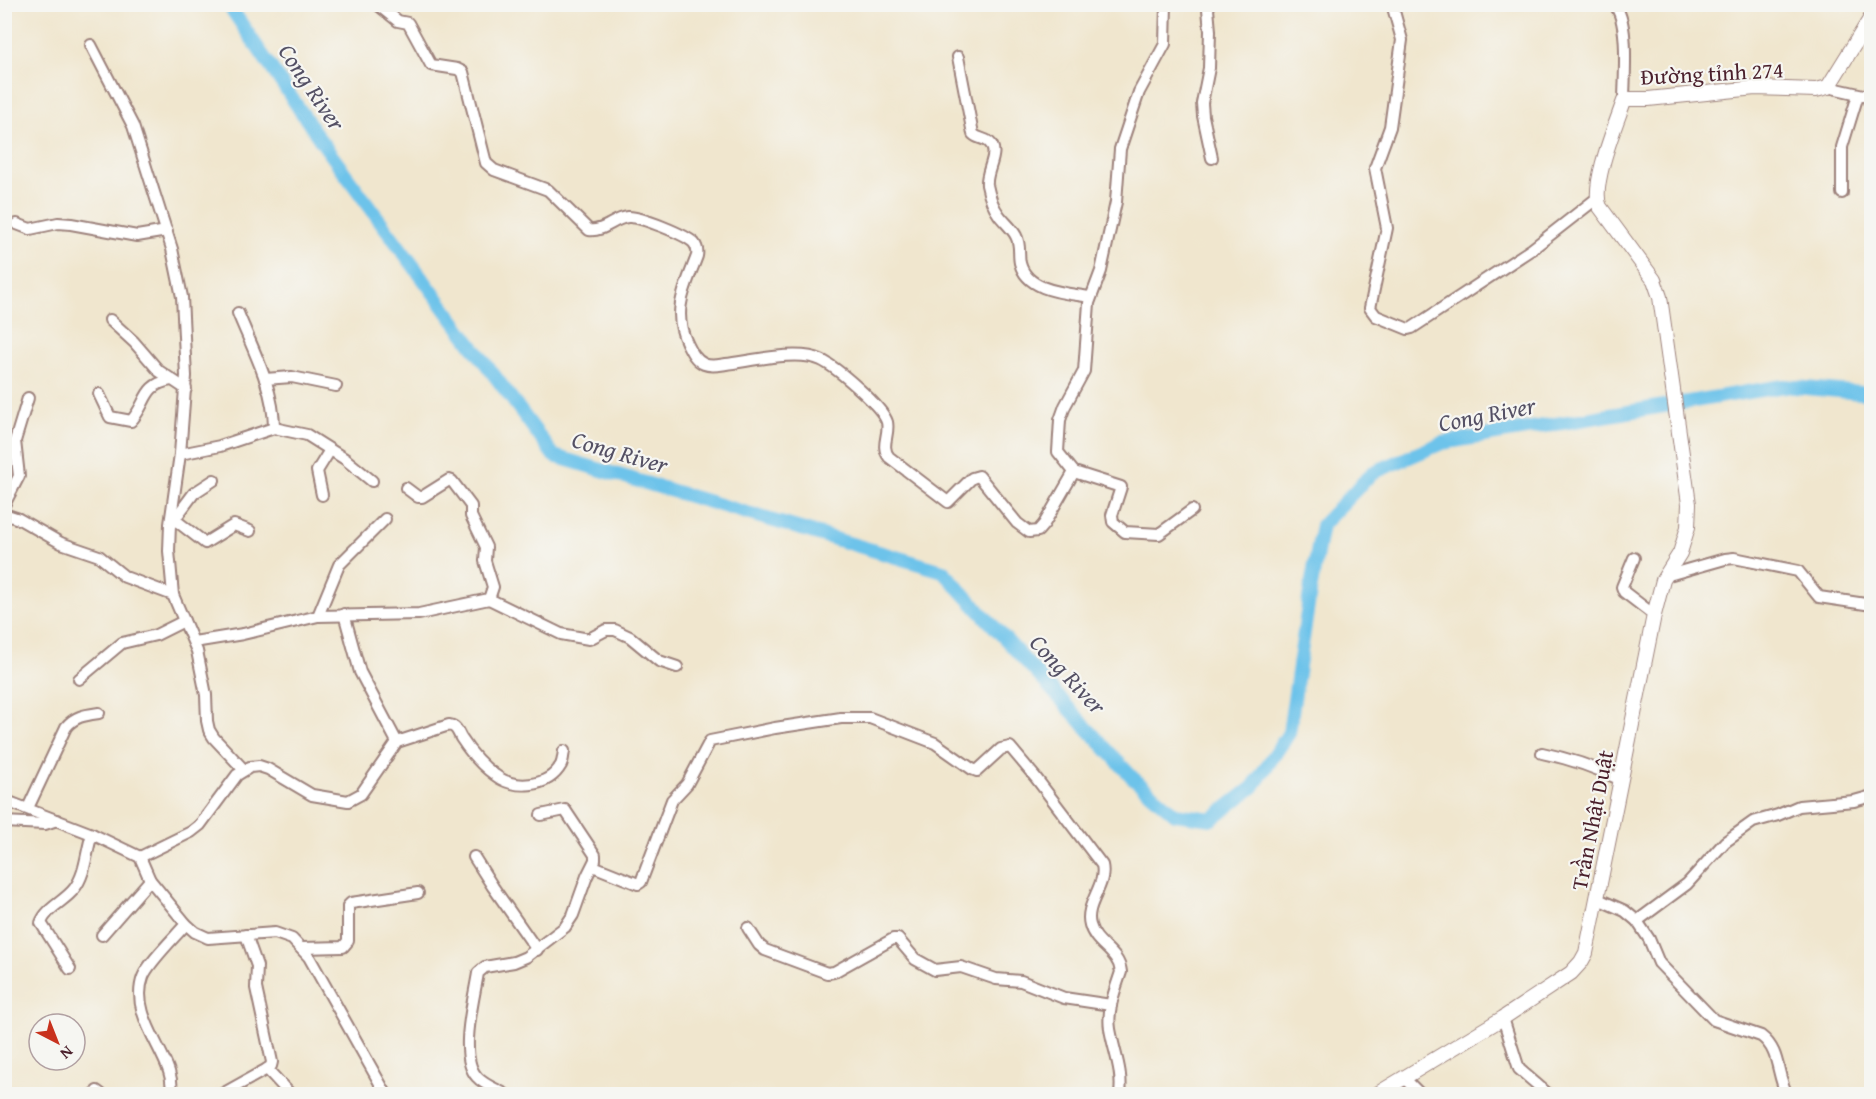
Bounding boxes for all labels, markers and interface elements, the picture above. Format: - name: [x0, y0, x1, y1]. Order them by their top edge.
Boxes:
- water label: Cong River: [270, 36, 355, 138]
- street label: Đường tỉnh 274: [1640, 53, 1784, 93]
- water label: Cong River: [1435, 387, 1540, 441]
- water label: Cong River: [568, 422, 673, 483]
- water label: Cong River: [1022, 626, 1115, 723]
- street label: Trần Nhật Duật: [1563, 747, 1621, 893]
- north arrow: [27, 1012, 87, 1072]
- text: N: [55, 1041, 79, 1066]

